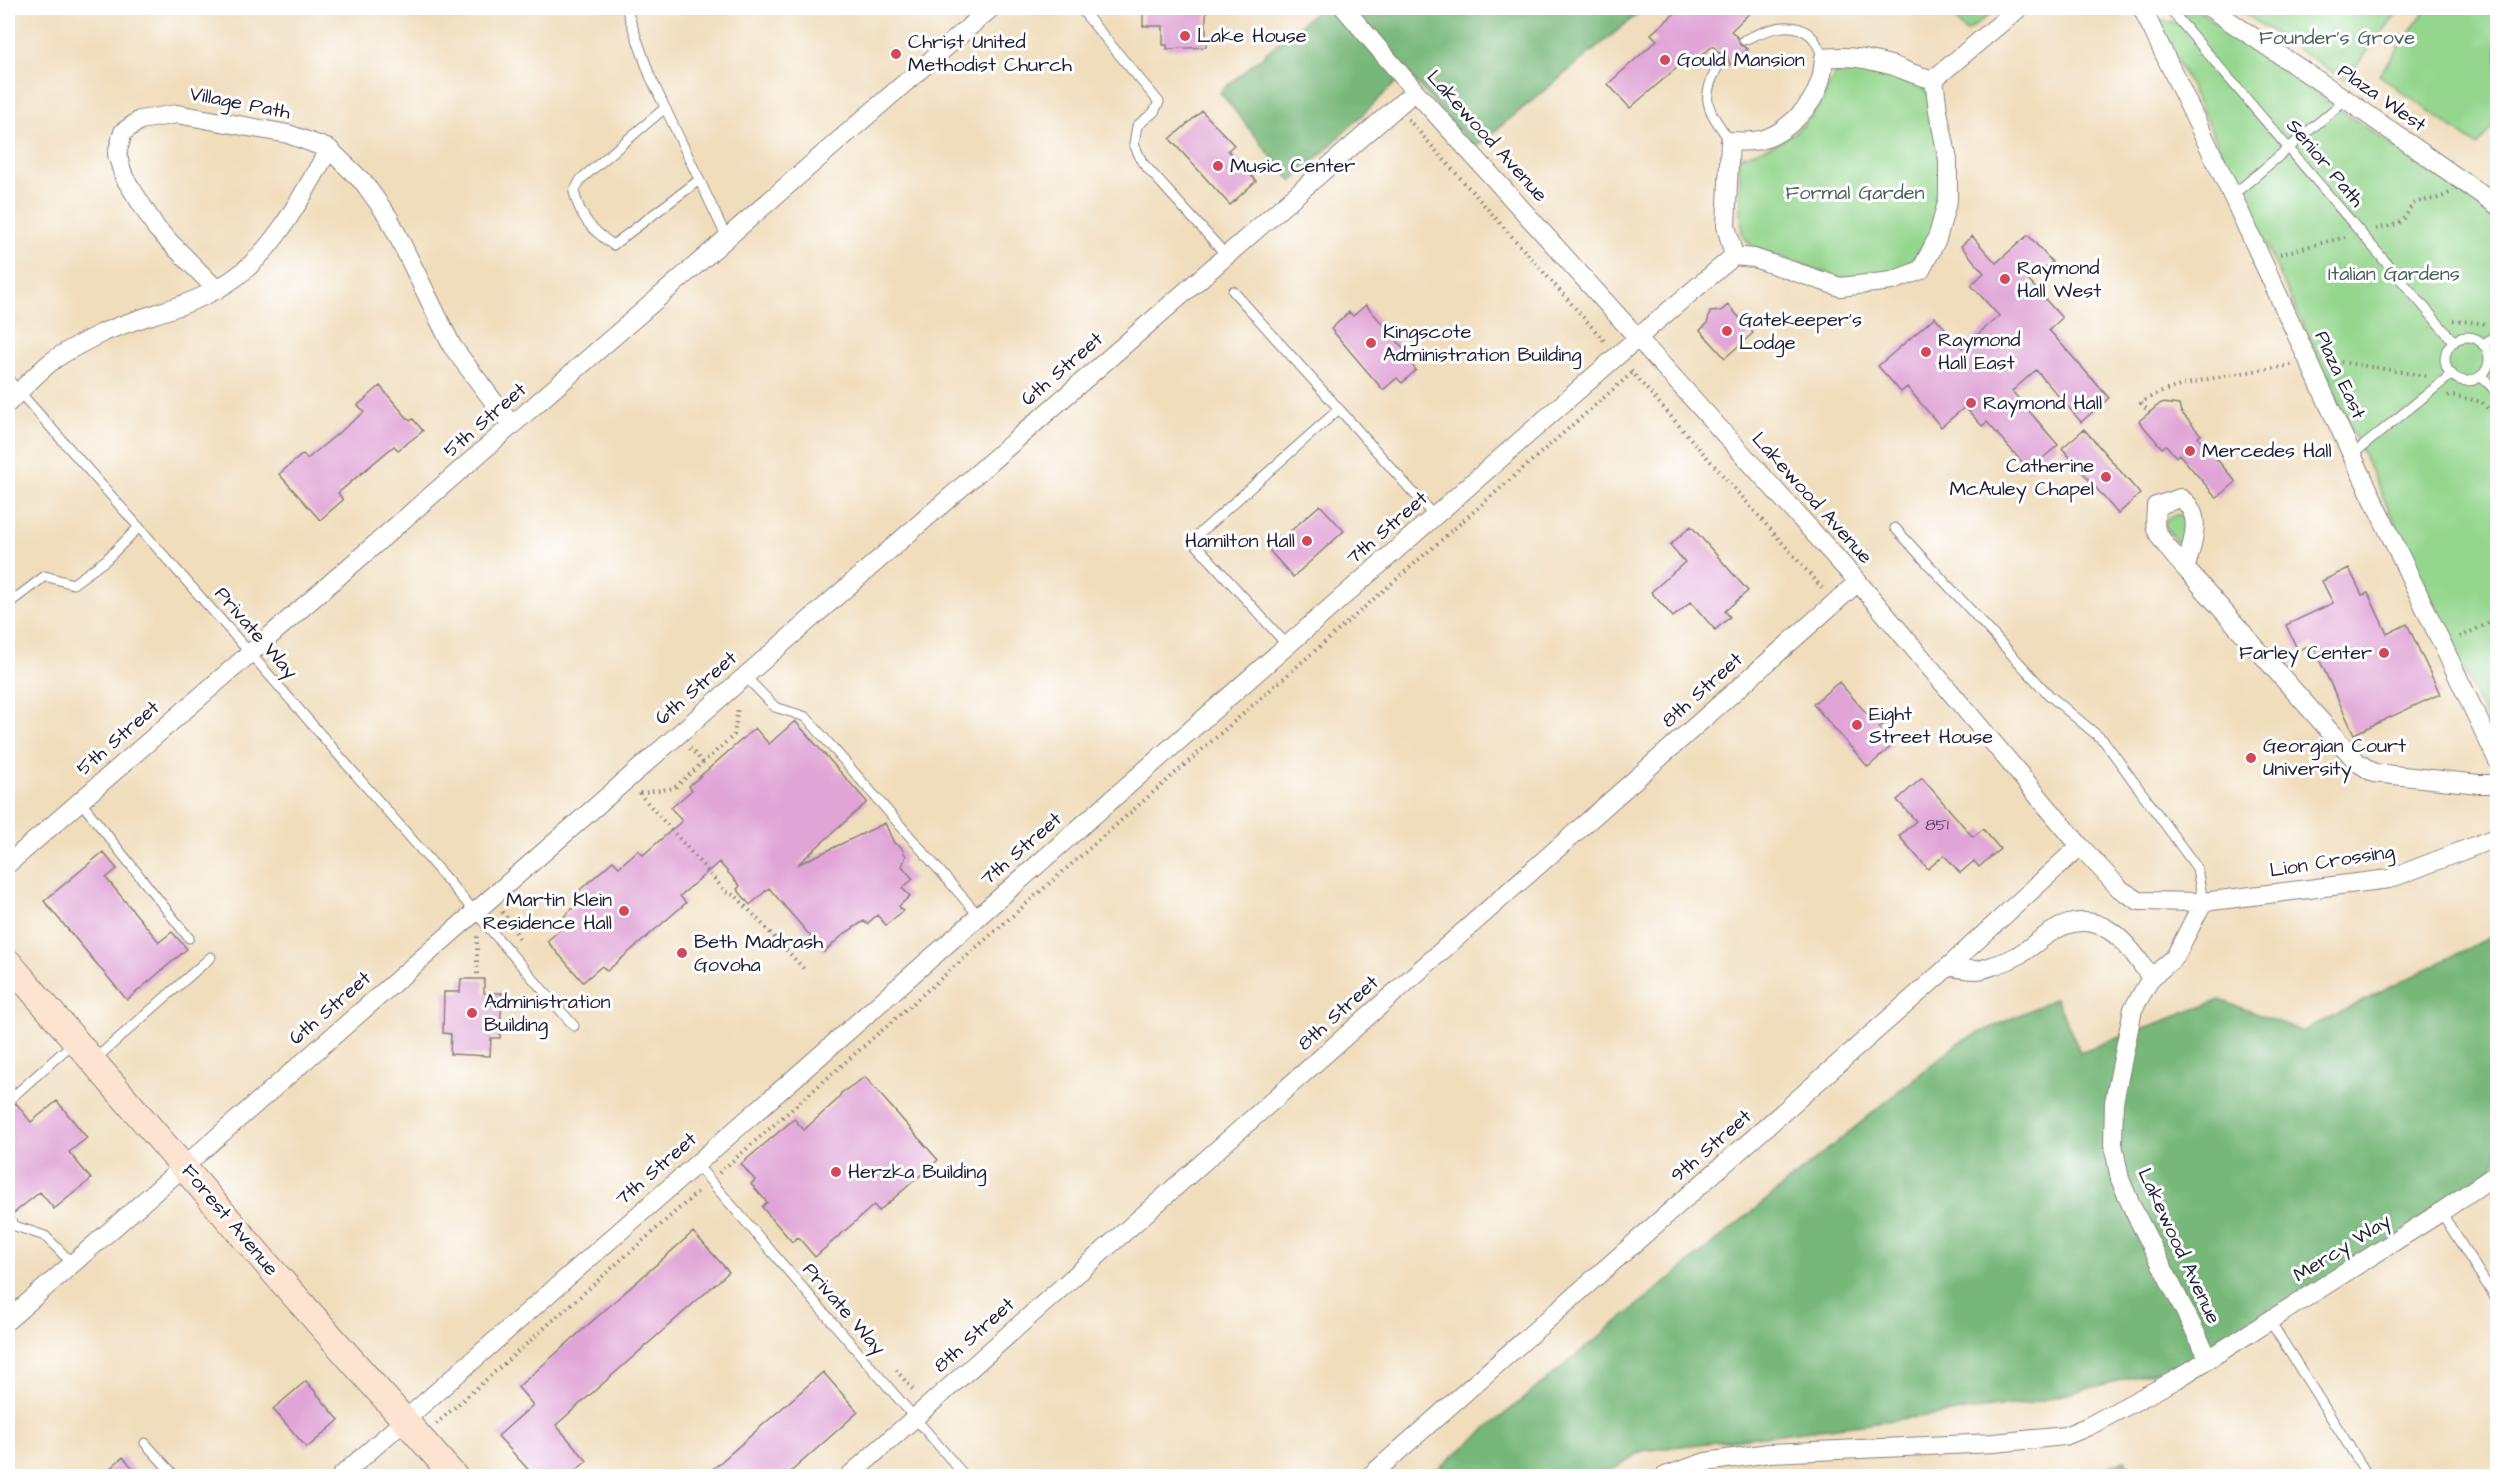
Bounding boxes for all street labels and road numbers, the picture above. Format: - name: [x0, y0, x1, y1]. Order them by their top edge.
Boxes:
- street label: Plaza West: [2332, 57, 2432, 139]
- street label: Lakewood Avenue: [1420, 64, 1554, 208]
- street label: Village Path: [187, 80, 293, 127]
- street label: Senior Path: [2280, 113, 2370, 213]
- street label: 6th Street: [1015, 326, 1109, 412]
- street label: Plaza East: [2307, 326, 2373, 424]
- street label: 5th Street: [437, 376, 533, 464]
- street label: Lakewood Avenue: [1745, 426, 1879, 570]
- street label: 7th Street: [1340, 485, 1434, 571]
- street label: Private Way: [207, 581, 304, 686]
- street label: 6th Street: [649, 645, 743, 731]
- street label: 8th Street: [1655, 646, 1749, 734]
- street label: 5th Street: [70, 694, 166, 782]
- street label: 7th Street: [974, 806, 1068, 892]
- street label: Lion Crossing: [2268, 837, 2397, 886]
- street label: 6th Street: [283, 965, 377, 1051]
- street label: 8th Street: [1291, 969, 1385, 1057]
- street label: 9th Street: [1664, 1103, 1758, 1189]
- street label: 7th Street: [609, 1126, 703, 1212]
- street label: Forest Avenue: [175, 1158, 285, 1282]
- street label: Lakewood Avenue: [2131, 1163, 2227, 1329]
- street label: Mercy Way: [2288, 1207, 2397, 1290]
- street label: Private Way: [795, 1257, 892, 1362]
- street label: 8th Street: [927, 1291, 1021, 1379]

